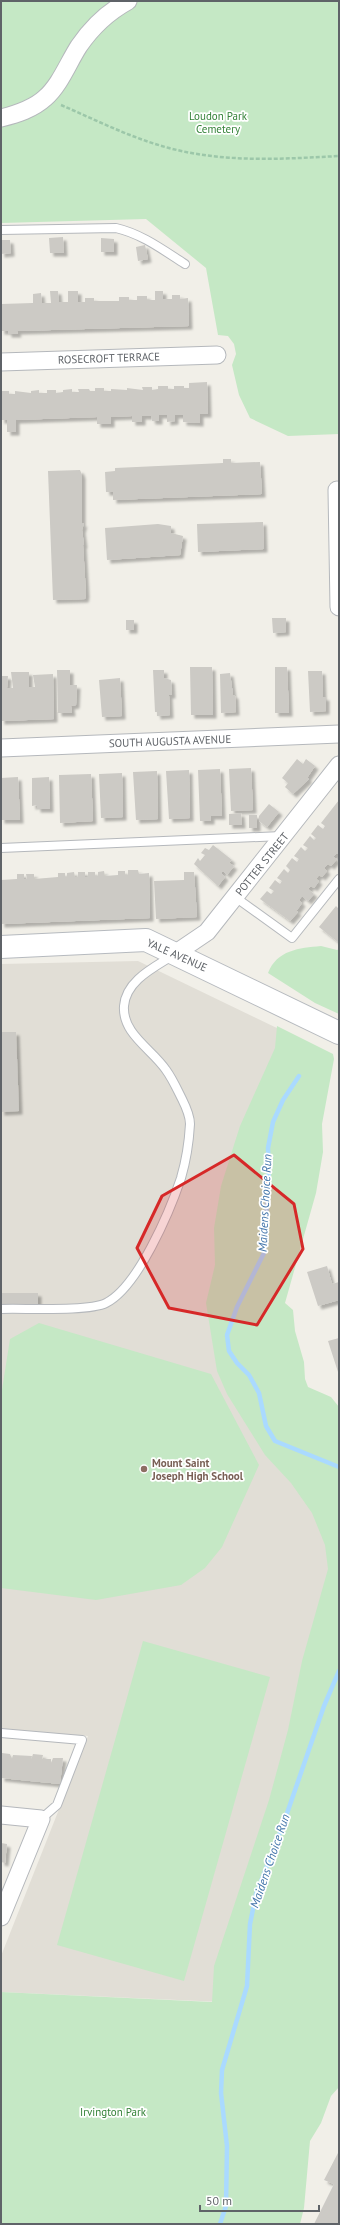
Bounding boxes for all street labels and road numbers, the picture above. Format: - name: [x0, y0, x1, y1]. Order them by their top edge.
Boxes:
- street label: ROSECROFT TERRACE: [58, 349, 160, 367]
- street label: SOUTH AUGUSTA AVENUE: [109, 732, 232, 750]
- street label: POTTER STREET: [232, 830, 292, 898]
- street label: YALE AVENUE: [145, 935, 209, 975]

